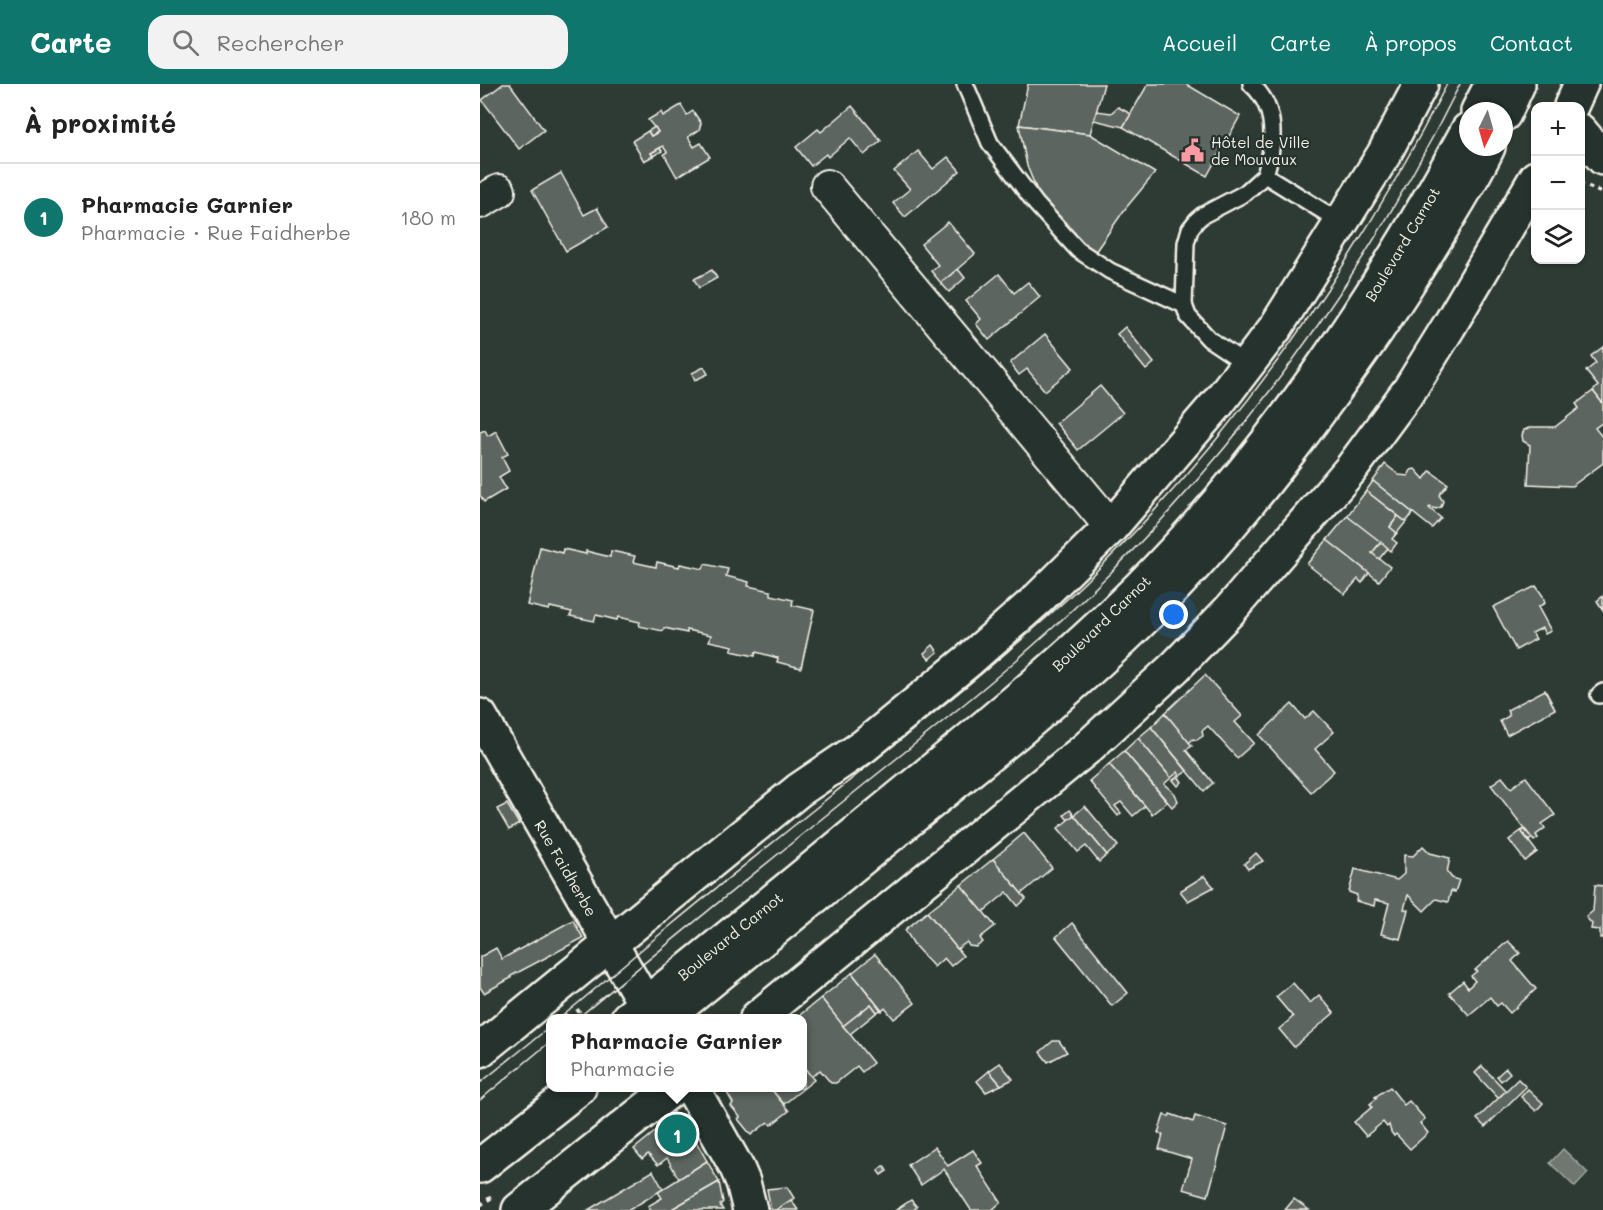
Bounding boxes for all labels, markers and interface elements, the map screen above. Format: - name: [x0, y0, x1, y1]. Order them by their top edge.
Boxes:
- search box: [148, 15, 568, 69]
- text: Carte: [30, 24, 112, 60]
- icon: search: [169, 26, 202, 59]
- text: Rechercher: [217, 28, 344, 57]
- text: Accueil: [1162, 29, 1237, 56]
- text: Carte: [1270, 29, 1331, 56]
- text: À propos: [1364, 29, 1457, 56]
- text: Contact: [1490, 29, 1573, 56]
- north arrow: [1459, 102, 1513, 156]
- map controls: [1531, 102, 1585, 264]
- button: +: [1531, 102, 1585, 156]
- text: À proximité: [24, 106, 176, 140]
- place label: Hôtel de Ville de Mouvaux: [1211, 132, 1310, 169]
- public building icon: Hôtel de Ville de Mouvaux: [1180, 138, 1206, 164]
- button: −: [1531, 156, 1585, 210]
- street label: Boulevard Carnot: [1360, 183, 1444, 305]
- text: Pharmacie Garnier: [81, 190, 293, 219]
- text: 1: [39, 204, 48, 230]
- text: 180 m: [400, 204, 456, 230]
- button: layers: [1531, 210, 1585, 264]
- text: Pharmacie · Rue Faidherbe: [81, 219, 351, 245]
- street label: Boulevard Carnot: [1047, 571, 1155, 675]
- your location: [1159, 600, 1188, 629]
- street label: Rue Faidherbe: [530, 816, 602, 920]
- street label: Boulevard Carnot: [673, 887, 787, 985]
- popup: [546, 1014, 807, 1092]
- text: Pharmacie Garnier: [571, 1026, 782, 1055]
- text: Pharmacie: [571, 1055, 675, 1081]
- pin: 1: [658, 1112, 696, 1156]

